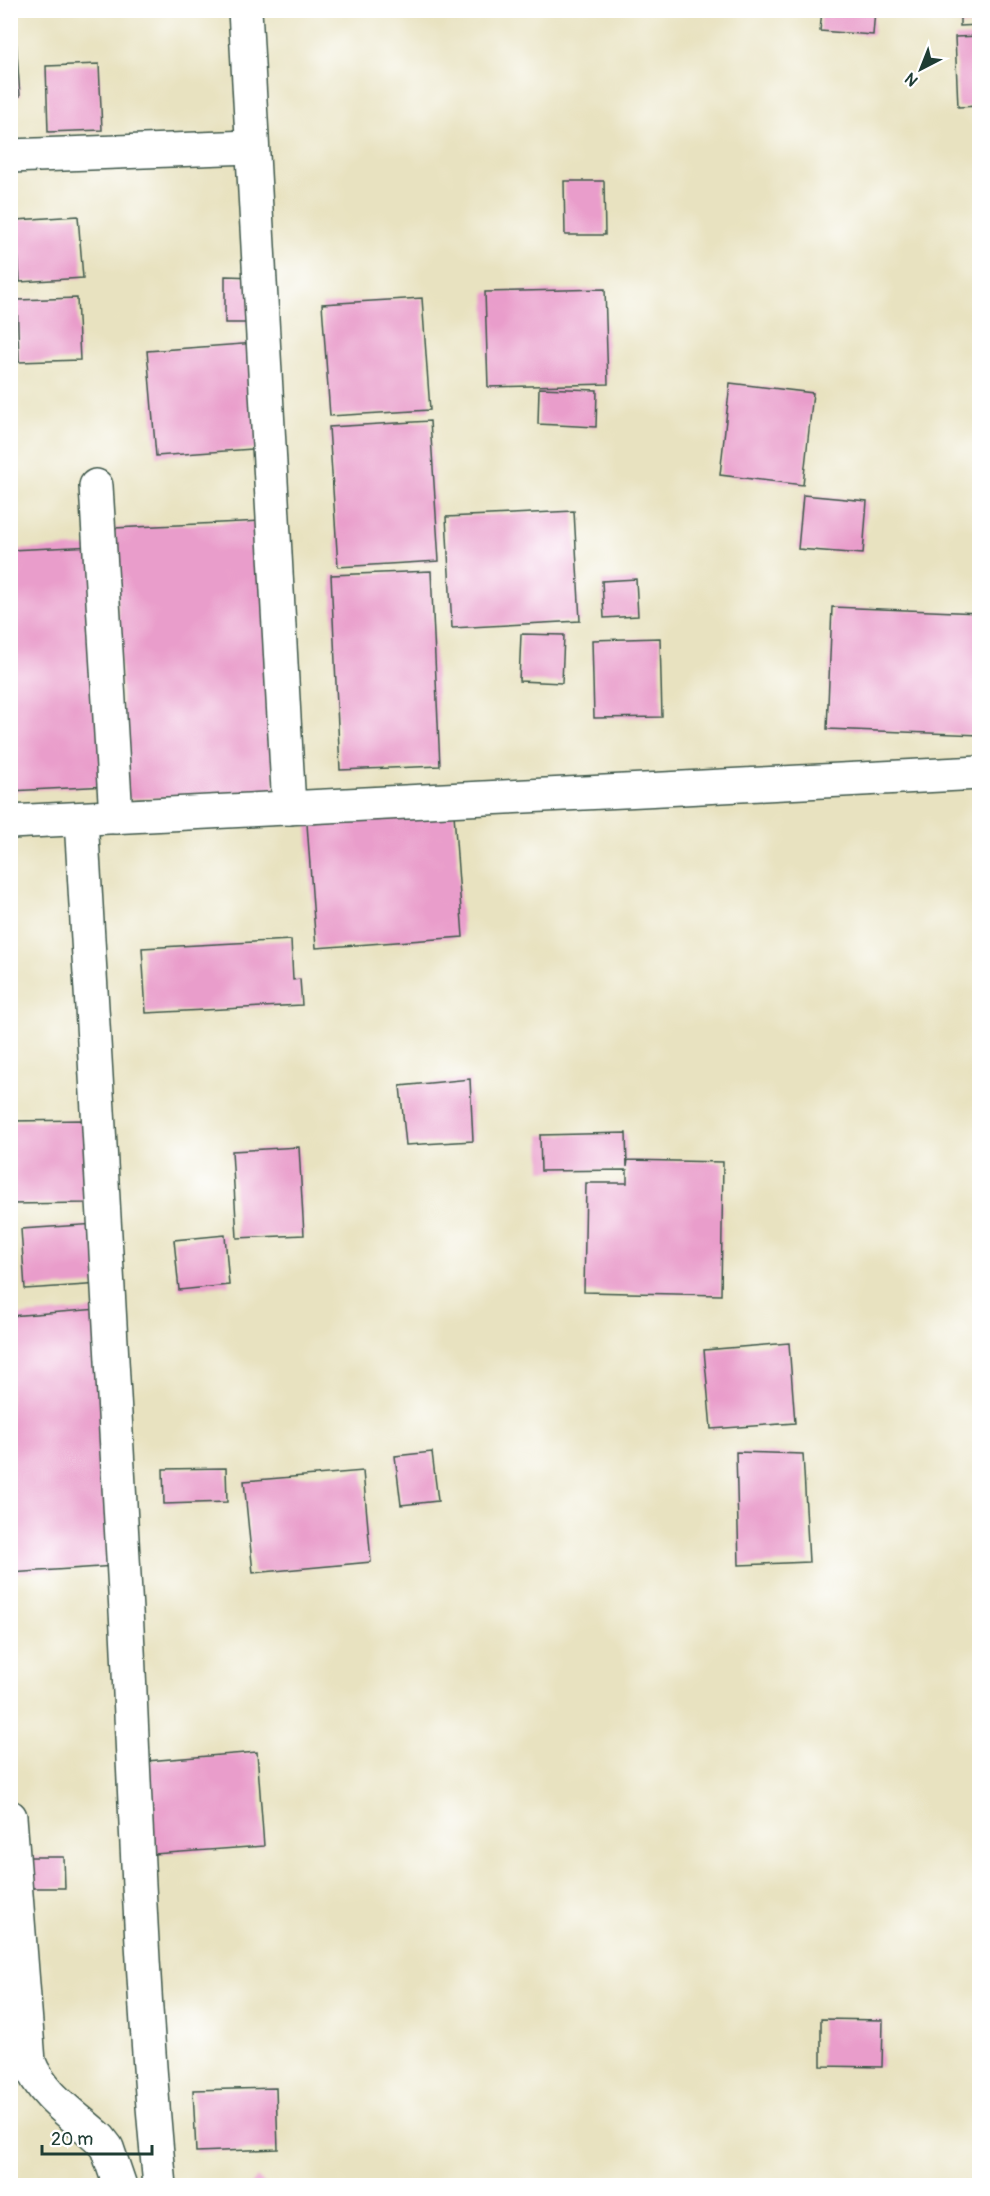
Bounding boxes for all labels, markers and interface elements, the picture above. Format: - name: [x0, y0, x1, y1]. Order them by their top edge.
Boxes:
- north arrow: [891, 39, 951, 99]
- text: N: [901, 68, 922, 90]
- scale bar: [42, 2118, 152, 2156]
- text: 20 m: [51, 2128, 93, 2151]

